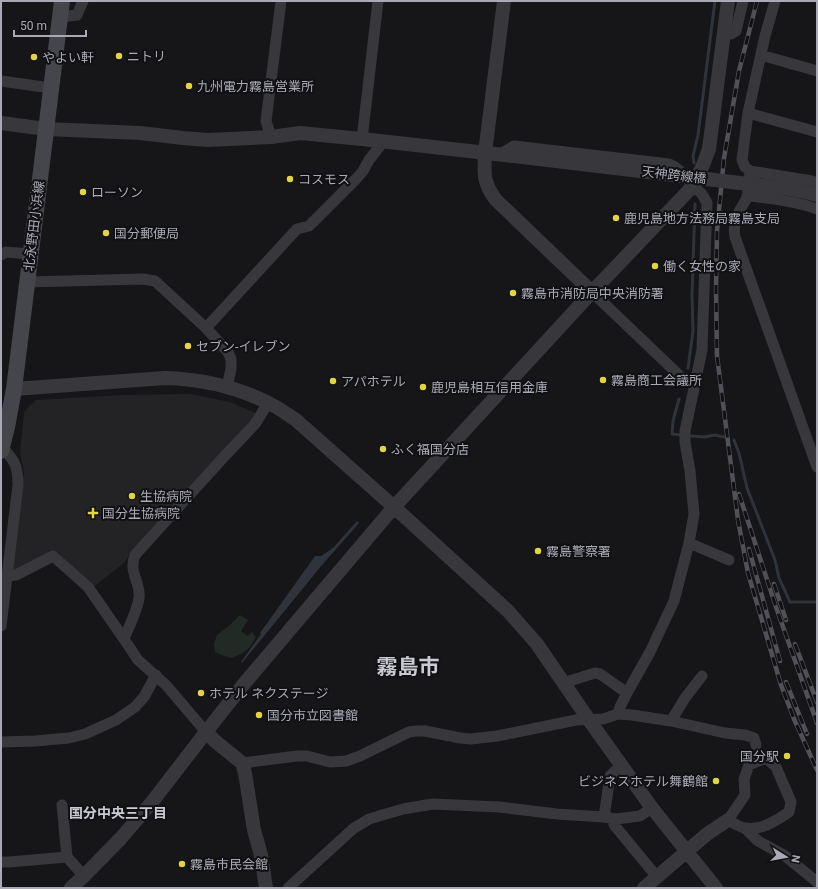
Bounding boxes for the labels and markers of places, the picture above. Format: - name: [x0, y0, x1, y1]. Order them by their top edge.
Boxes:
- place label: ニトリ: [127, 49, 166, 64]
- place label: やよい軒: [42, 50, 94, 65]
- marker: ニトリ: [114, 51, 124, 61]
- marker: やよい軒: [29, 52, 39, 62]
- place label: 九州電力霧島営業所: [197, 79, 314, 94]
- marker: 九州電力霧島営業所: [184, 81, 194, 91]
- place label: コスモス: [298, 172, 350, 187]
- marker: コスモス: [285, 174, 295, 184]
- place label: ローソン: [91, 185, 143, 200]
- marker: ローソン: [78, 187, 88, 197]
- place label: 鹿児島地方法務局霧島支局: [624, 211, 780, 226]
- marker: 鹿児島地方法務局霧島支局: [611, 213, 621, 223]
- place label: 国分郵便局: [114, 226, 179, 241]
- marker: 国分郵便局: [101, 228, 111, 238]
- place label: 働く女性の家: [663, 259, 741, 274]
- marker: 働く女性の家: [650, 261, 660, 271]
- place label: 霧島市消防局中央消防署: [521, 286, 664, 301]
- marker: 霧島市消防局中央消防署: [508, 288, 518, 298]
- place label: セブン-イレブン: [196, 339, 291, 354]
- marker: セブン-イレブン: [183, 341, 193, 351]
- place label: 霧島商工会議所: [611, 373, 702, 388]
- place label: アパホテル: [341, 374, 406, 389]
- marker: 霧島商工会議所: [598, 375, 608, 385]
- marker: アパホテル: [328, 376, 338, 386]
- place label: 鹿児島相互信用金庫: [431, 380, 548, 395]
- marker: 鹿児島相互信用金庫: [418, 382, 428, 392]
- place label: ふく福国分店: [391, 442, 469, 457]
- marker: ふく福国分店: [378, 444, 388, 454]
- place label: 生協病院: [140, 489, 192, 504]
- marker: 生協病院: [127, 491, 137, 501]
- place label: 国分生協病院: [102, 506, 180, 521]
- marker: 国分生協病院: [87, 507, 99, 519]
- place label: 霧島警察署: [546, 544, 611, 559]
- marker: 霧島警察署: [533, 546, 543, 556]
- place label: ホテル ネクステージ: [209, 686, 329, 701]
- marker: ホテル ネクステージ: [196, 688, 206, 698]
- place label: 国分市立図書館: [267, 708, 358, 723]
- marker: 国分市立図書館: [254, 710, 264, 720]
- place label: 国分駅: [740, 749, 779, 764]
- marker: 国分駅: [782, 751, 792, 761]
- place label: ビジネスホテル舞鶴館: [578, 774, 708, 789]
- marker: ビジネスホテル舞鶴館: [711, 776, 721, 786]
- place label: 霧島市民会館: [190, 857, 268, 872]
- marker: 霧島市民会館: [177, 859, 187, 869]

